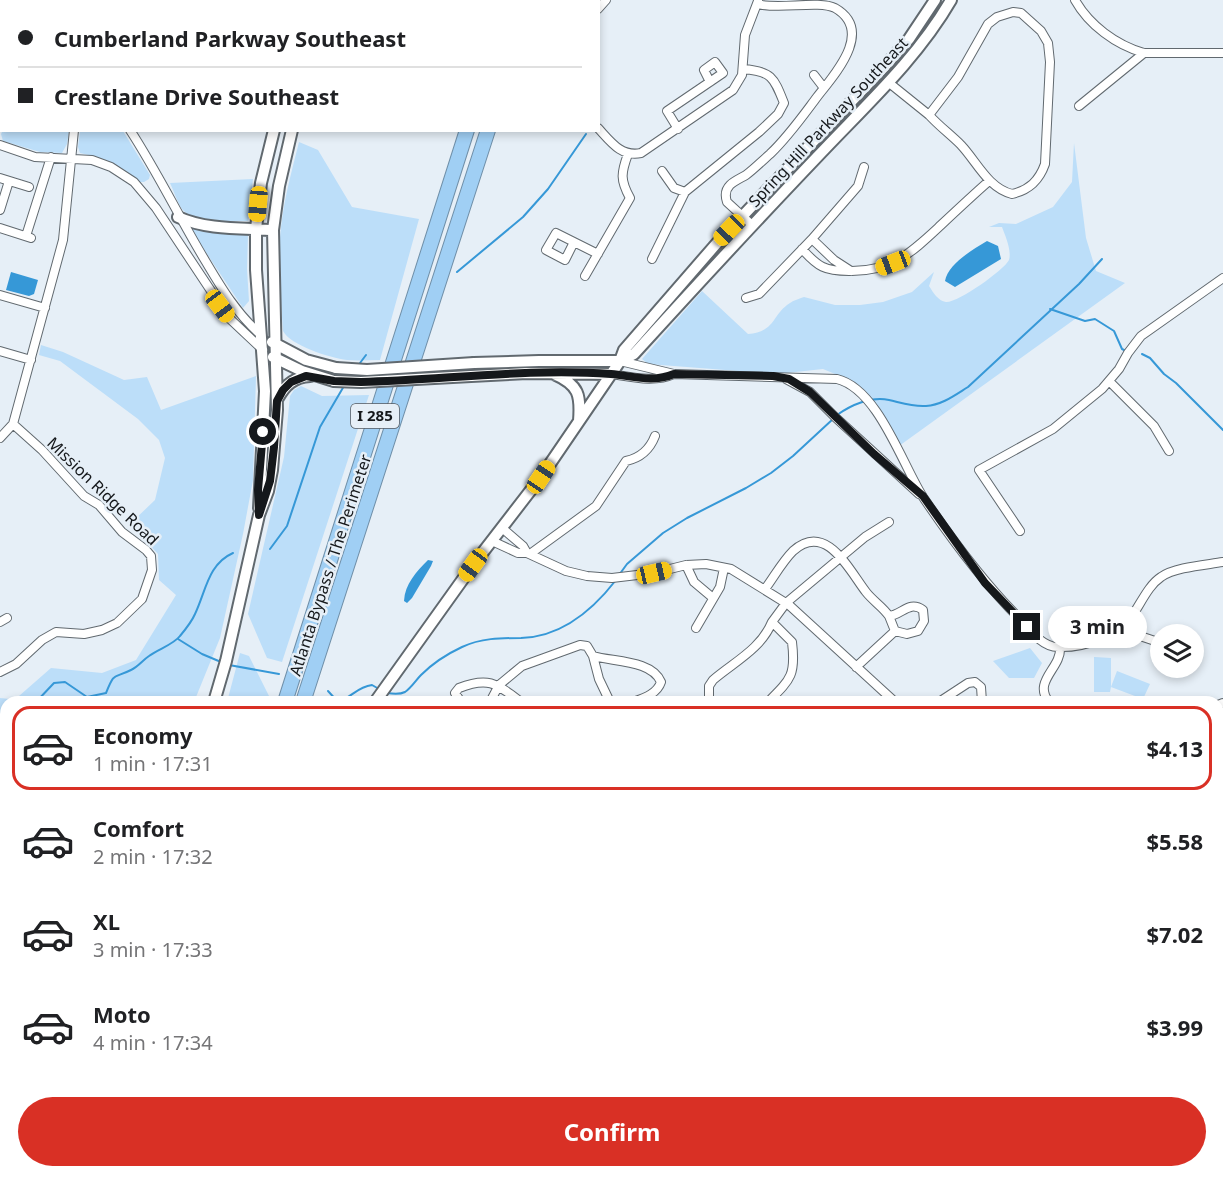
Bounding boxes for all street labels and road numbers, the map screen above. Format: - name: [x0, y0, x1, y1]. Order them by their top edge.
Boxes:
- street label: Spring Hill Parkway Southeast: [743, 32, 913, 212]
- road number: I 285: [351, 404, 399, 428]
- street label: Mission Ridge Road: [42, 432, 164, 550]
- street label: Atlanta Bypass / The Perimeter: [284, 451, 376, 679]

